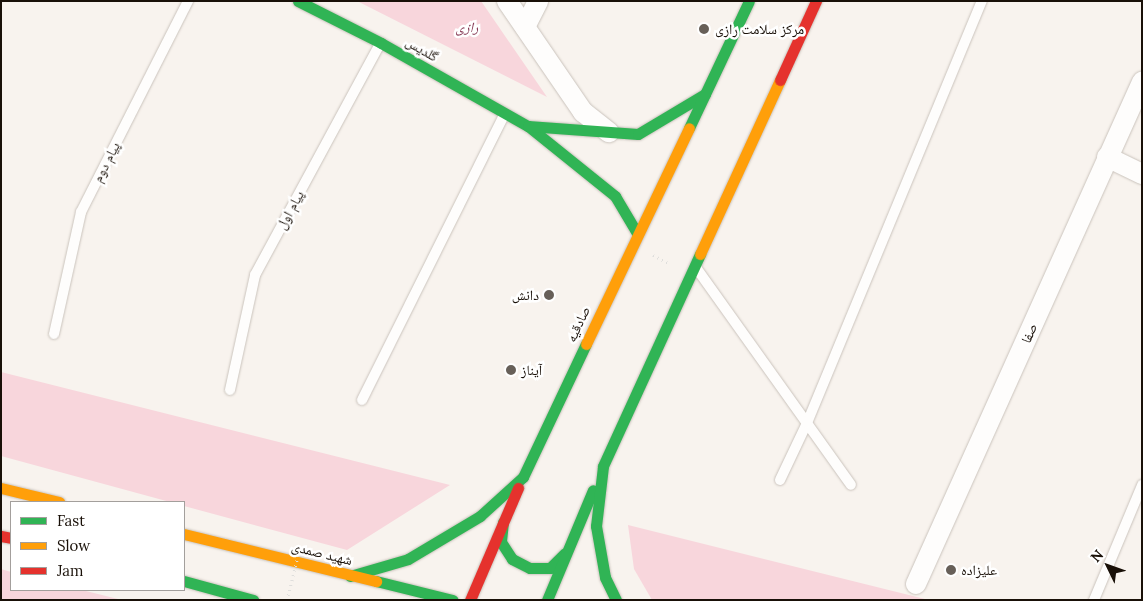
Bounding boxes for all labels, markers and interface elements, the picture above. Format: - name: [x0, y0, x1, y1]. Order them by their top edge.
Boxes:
- park label: رازی: [456, 19, 478, 35]
- place label: مرکز سلامت رازی: [715, 21, 804, 37]
- marker: مرکز سلامت رازی: [697, 22, 711, 36]
- street label: گلدیس: [403, 33, 441, 65]
- street label: پیام دوم: [89, 139, 123, 185]
- street label: پیام اول: [273, 187, 307, 233]
- place label: دانش: [512, 287, 539, 303]
- marker: دانش: [543, 289, 555, 301]
- street label: صادقیه: [562, 303, 594, 345]
- street label: صفا: [1017, 320, 1041, 346]
- place label: آیناز: [521, 362, 542, 378]
- marker: آیناز: [505, 364, 517, 376]
- legend: [10, 501, 185, 591]
- text: Fast: [57, 511, 85, 530]
- text: Slow: [57, 536, 90, 555]
- street label: شهید صمدی: [290, 537, 354, 569]
- north arrow: [1083, 541, 1133, 591]
- text: N: [1087, 546, 1107, 566]
- text: Jam: [57, 561, 84, 580]
- place label: علیزاده: [961, 562, 997, 578]
- marker: علیزاده: [945, 564, 957, 576]

